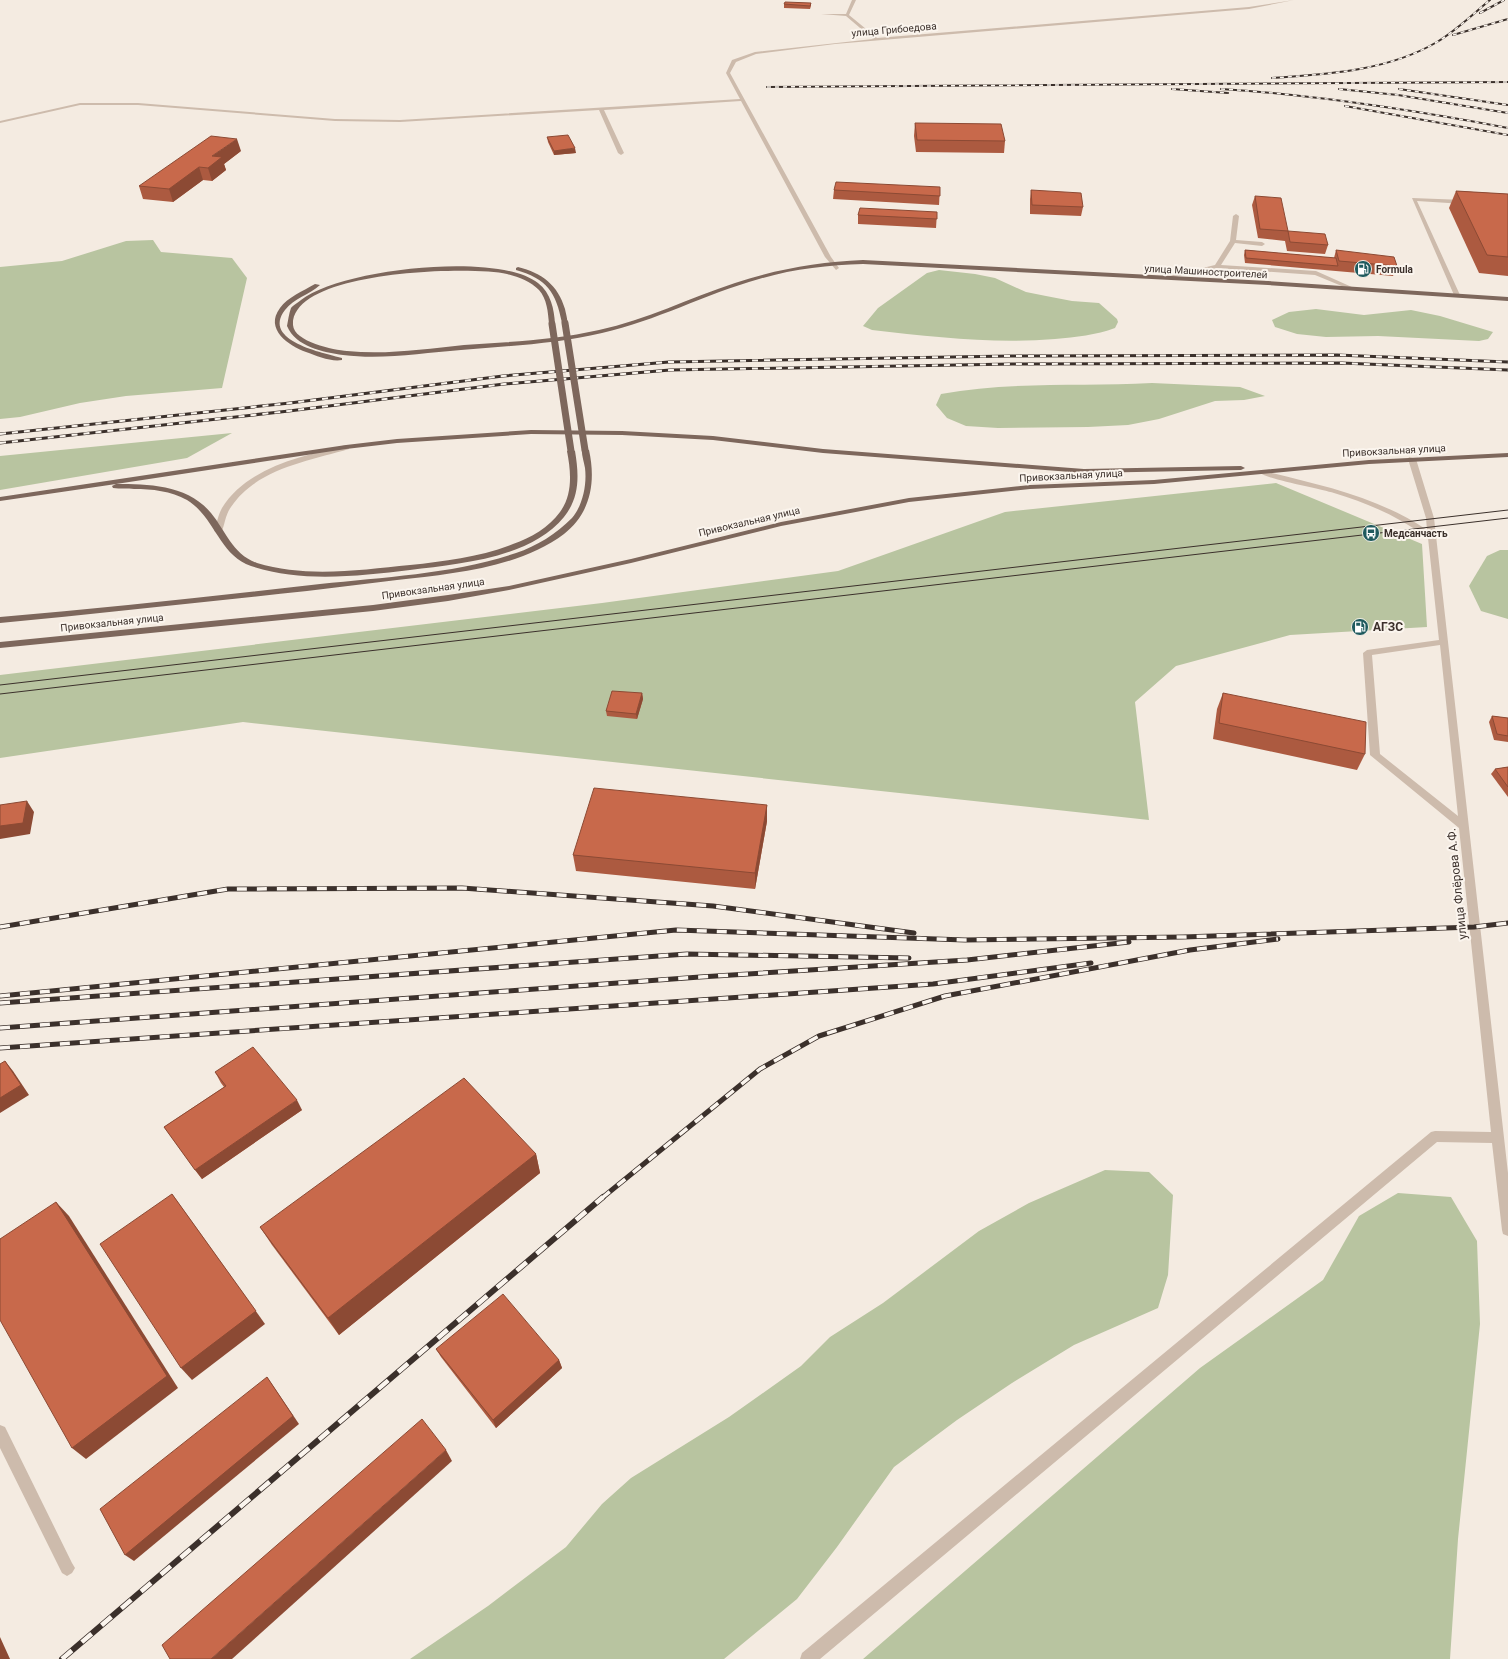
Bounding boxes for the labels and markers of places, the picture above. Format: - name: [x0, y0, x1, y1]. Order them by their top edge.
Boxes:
- fuel station icon: Formula: [1353, 259, 1373, 279]
- place label: Formula: [1376, 264, 1414, 275]
- bus stop icon: Медсанчасть: [1361, 523, 1381, 543]
- place label: Медсанчасть: [1384, 528, 1448, 539]
- fuel station icon: АГЗС: [1350, 617, 1370, 637]
- place label: АГЗС: [1373, 620, 1403, 634]

